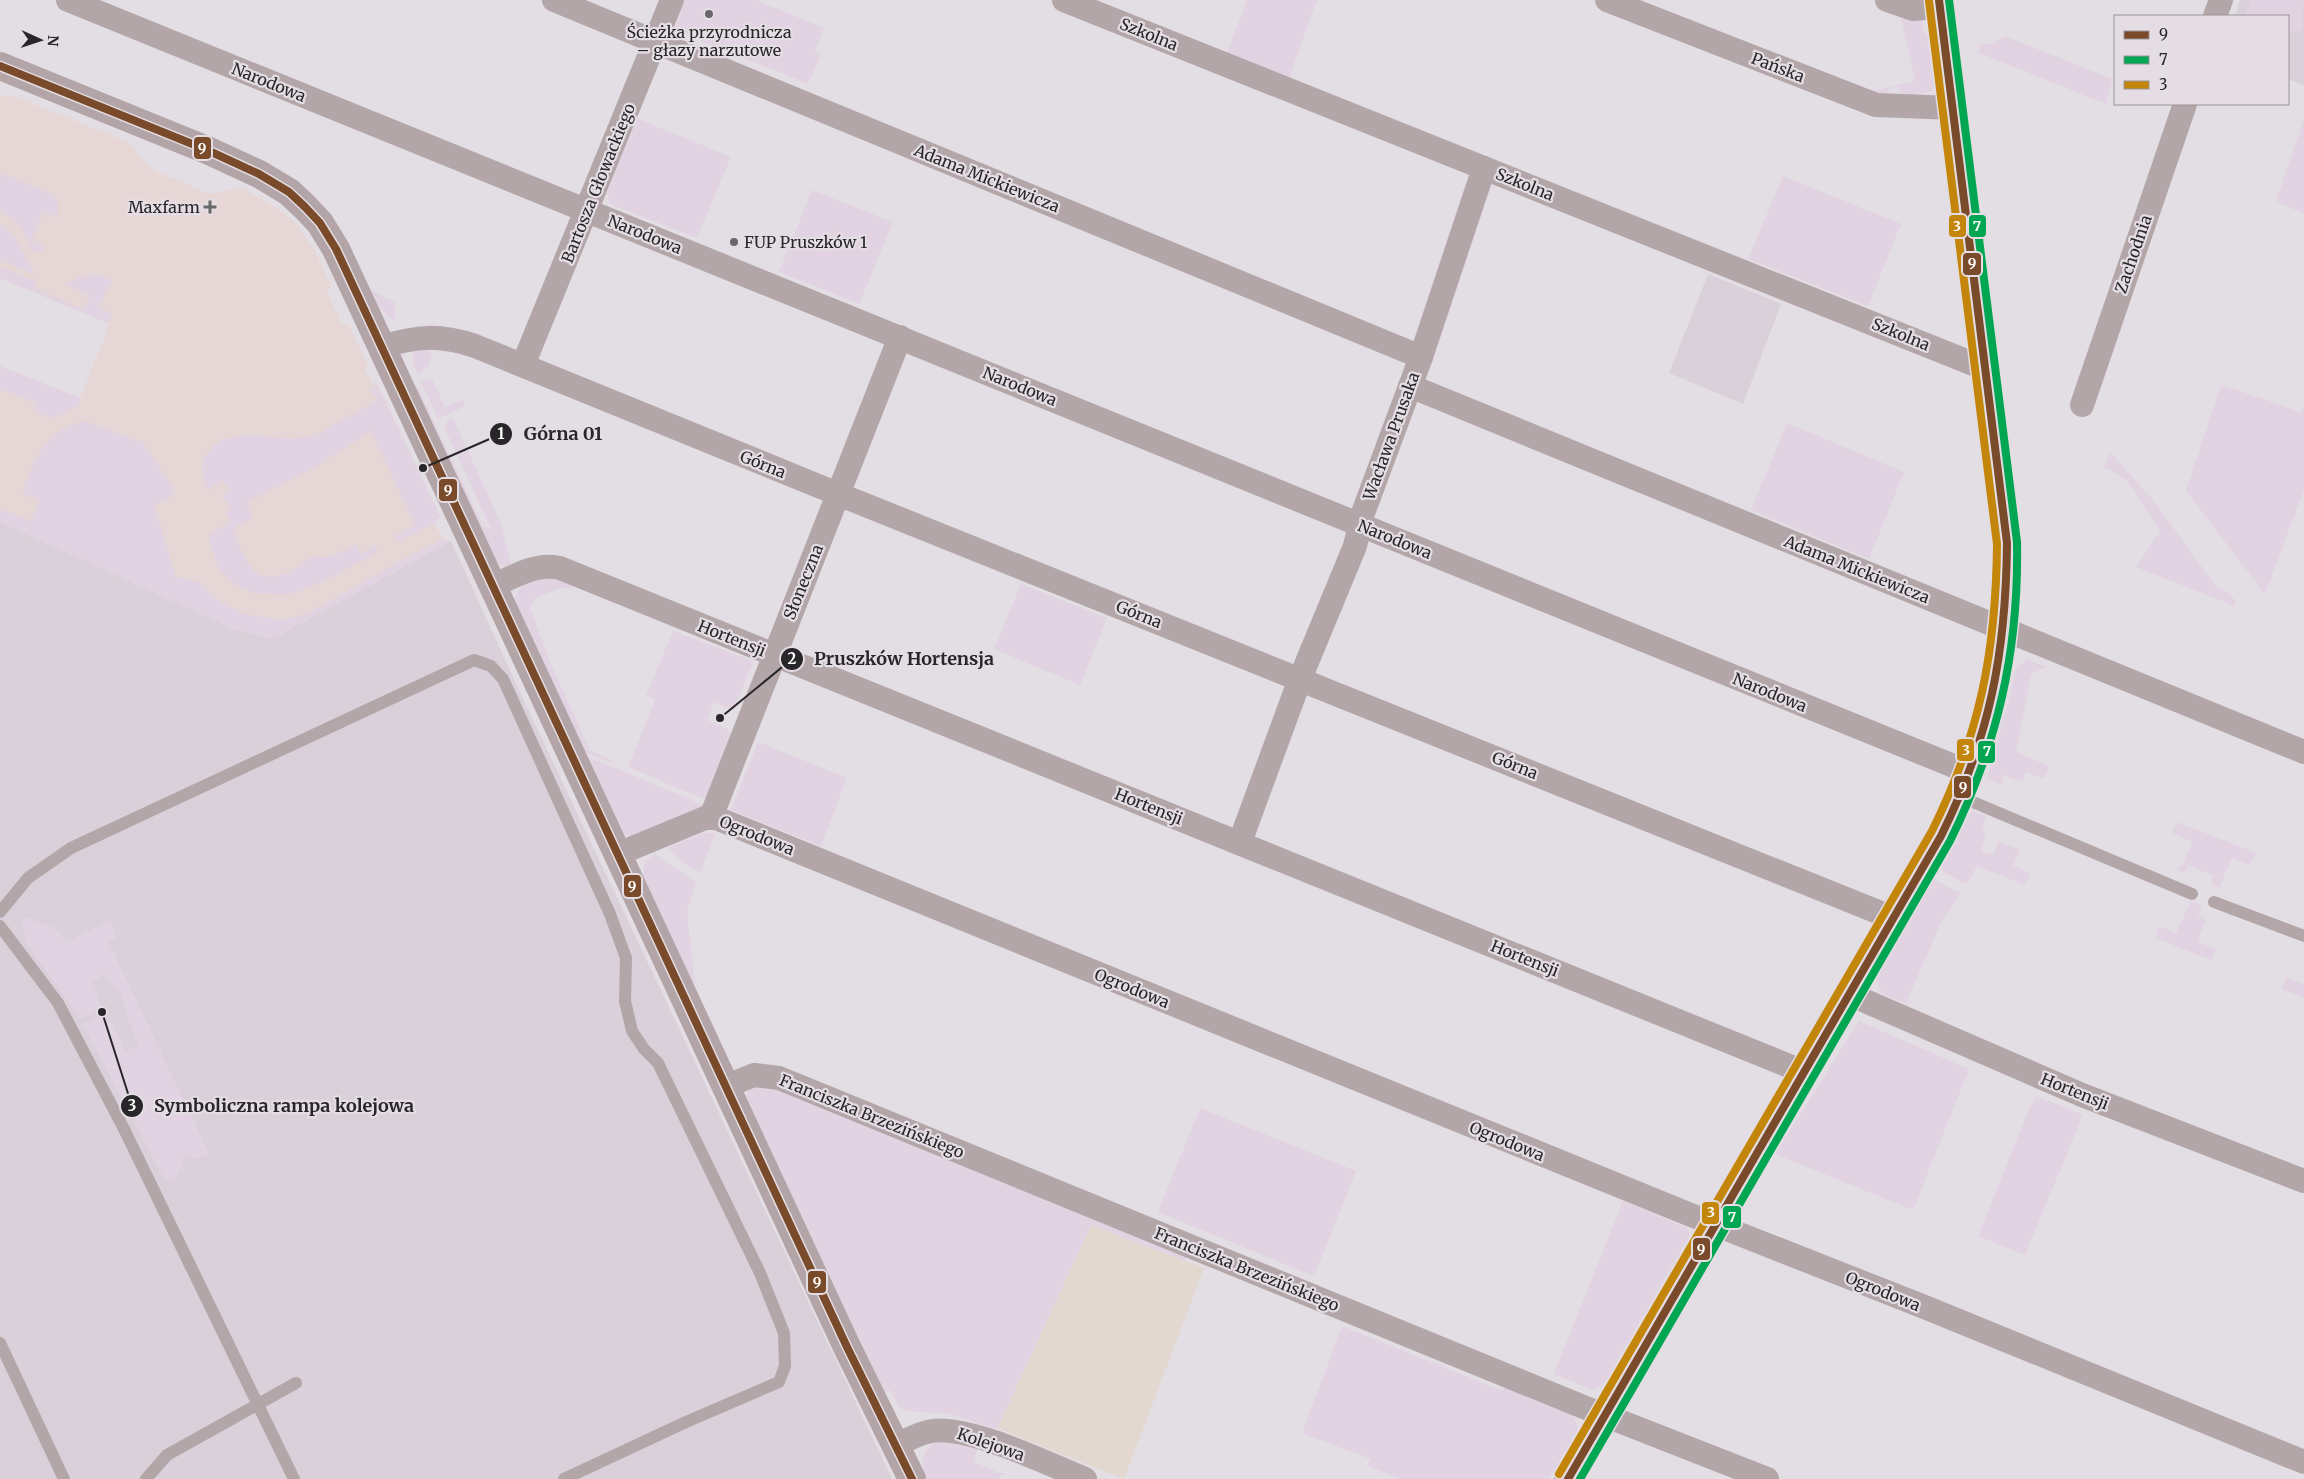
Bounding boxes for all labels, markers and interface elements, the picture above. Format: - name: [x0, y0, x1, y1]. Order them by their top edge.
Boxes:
- marker: Ścieżka przyrodnicza – głazy narzutowe: [703, 8, 715, 20]
- street label: Szkolna: [1117, 13, 1181, 55]
- north arrow: [15, 15, 65, 65]
- legend: [2114, 15, 2289, 105]
- place label: Ścieżka przyrodnicza – głazy narzutowe: [627, 22, 792, 60]
- text: 9: [2159, 25, 2168, 44]
- text: N: [44, 35, 62, 47]
- street label: Pańska: [1748, 48, 1808, 86]
- text: 7: [2159, 50, 2168, 69]
- street label: Narodowa: [229, 58, 309, 106]
- text: 3: [2159, 75, 2168, 94]
- street label: Bartosza Głowackiego: [557, 100, 639, 266]
- line badge: 9: [193, 136, 212, 160]
- text: 9: [198, 139, 206, 157]
- street label: Adama Mickiewicza: [910, 139, 1063, 216]
- street label: Szkolna: [1493, 163, 1557, 205]
- place label: Maxfarm: [128, 197, 200, 217]
- marker: Maxfarm: [204, 201, 216, 213]
- street label: Narodowa: [605, 210, 685, 258]
- street label: Zachodnia: [2110, 212, 2156, 296]
- line badge: 3: [1948, 214, 1967, 238]
- line badge: 7: [1968, 214, 1987, 238]
- text: 3: [1953, 217, 1961, 235]
- text: 7: [1973, 217, 1981, 235]
- place label: FUP Pruszków 1: [744, 232, 867, 252]
- marker: FUP Pruszków 1: [728, 236, 740, 248]
- line badge: 9: [1962, 252, 1982, 276]
- text: 9: [1968, 254, 1976, 272]
- street label: Szkolna: [1869, 313, 1933, 355]
- street label: Narodowa: [980, 362, 1060, 410]
- street label: Wacława Prusaka: [1358, 369, 1424, 504]
- callout: Górna 01: [488, 418, 612, 451]
- text: Górna 01: [524, 422, 602, 445]
- text: 1: [498, 424, 505, 443]
- street label: Górna: [737, 446, 789, 482]
- line badge: 9: [438, 478, 458, 502]
- text: 9: [444, 481, 452, 499]
- street label: Narodowa: [1355, 515, 1435, 563]
- street label: Adama Mickiewicza: [1780, 530, 1933, 607]
- street label: Słoneczna: [779, 541, 827, 623]
- street label: Górna: [1113, 596, 1165, 632]
- street label: Hortensji: [695, 615, 769, 661]
- callout: Pruszków Hortensja: [779, 643, 1004, 676]
- text: Pruszków Hortensja: [814, 647, 994, 670]
- text: 2: [788, 649, 797, 668]
- street label: Narodowa: [1730, 668, 1810, 716]
- line badge: 3: [1956, 738, 1975, 762]
- line badge: 7: [1977, 740, 1996, 764]
- text: 3: [1962, 741, 1970, 759]
- text: 7: [1983, 742, 1991, 760]
- street label: Górna: [1489, 747, 1541, 783]
- line badge: 9: [1953, 775, 1972, 799]
- text: 9: [1959, 778, 1967, 796]
- street label: Hortensji: [1112, 783, 1186, 829]
- street label: Ogrodowa: [717, 811, 798, 859]
- line badge: 9: [623, 874, 642, 898]
- text: 9: [628, 877, 636, 895]
- street label: Hortensji: [1488, 935, 1562, 981]
- street label: Ogrodowa: [1092, 964, 1173, 1012]
- street label: Hortensji: [2038, 1068, 2112, 1114]
- street label: Franciszka Brzezińskiego: [777, 1070, 967, 1162]
- callout: Symboliczna rampa kolejowa: [119, 1090, 425, 1123]
- text: Symboliczna rampa kolejowa: [154, 1094, 414, 1117]
- text: 3: [128, 1096, 136, 1115]
- street label: Ogrodowa: [1467, 1117, 1548, 1165]
- line badge: 3: [1701, 1201, 1720, 1225]
- text: 3: [1707, 1203, 1715, 1221]
- line badge: 7: [1722, 1205, 1742, 1229]
- text: 7: [1728, 1208, 1736, 1226]
- street label: Franciszka Brzezińskiego: [1152, 1223, 1342, 1315]
- line badge: 9: [1692, 1237, 1711, 1261]
- text: 9: [1697, 1240, 1705, 1258]
- street label: Ogrodowa: [1843, 1267, 1924, 1315]
- line badge: 9: [807, 1270, 827, 1294]
- text: 9: [813, 1273, 821, 1291]
- street label: Kolejowa: [955, 1423, 1028, 1465]

